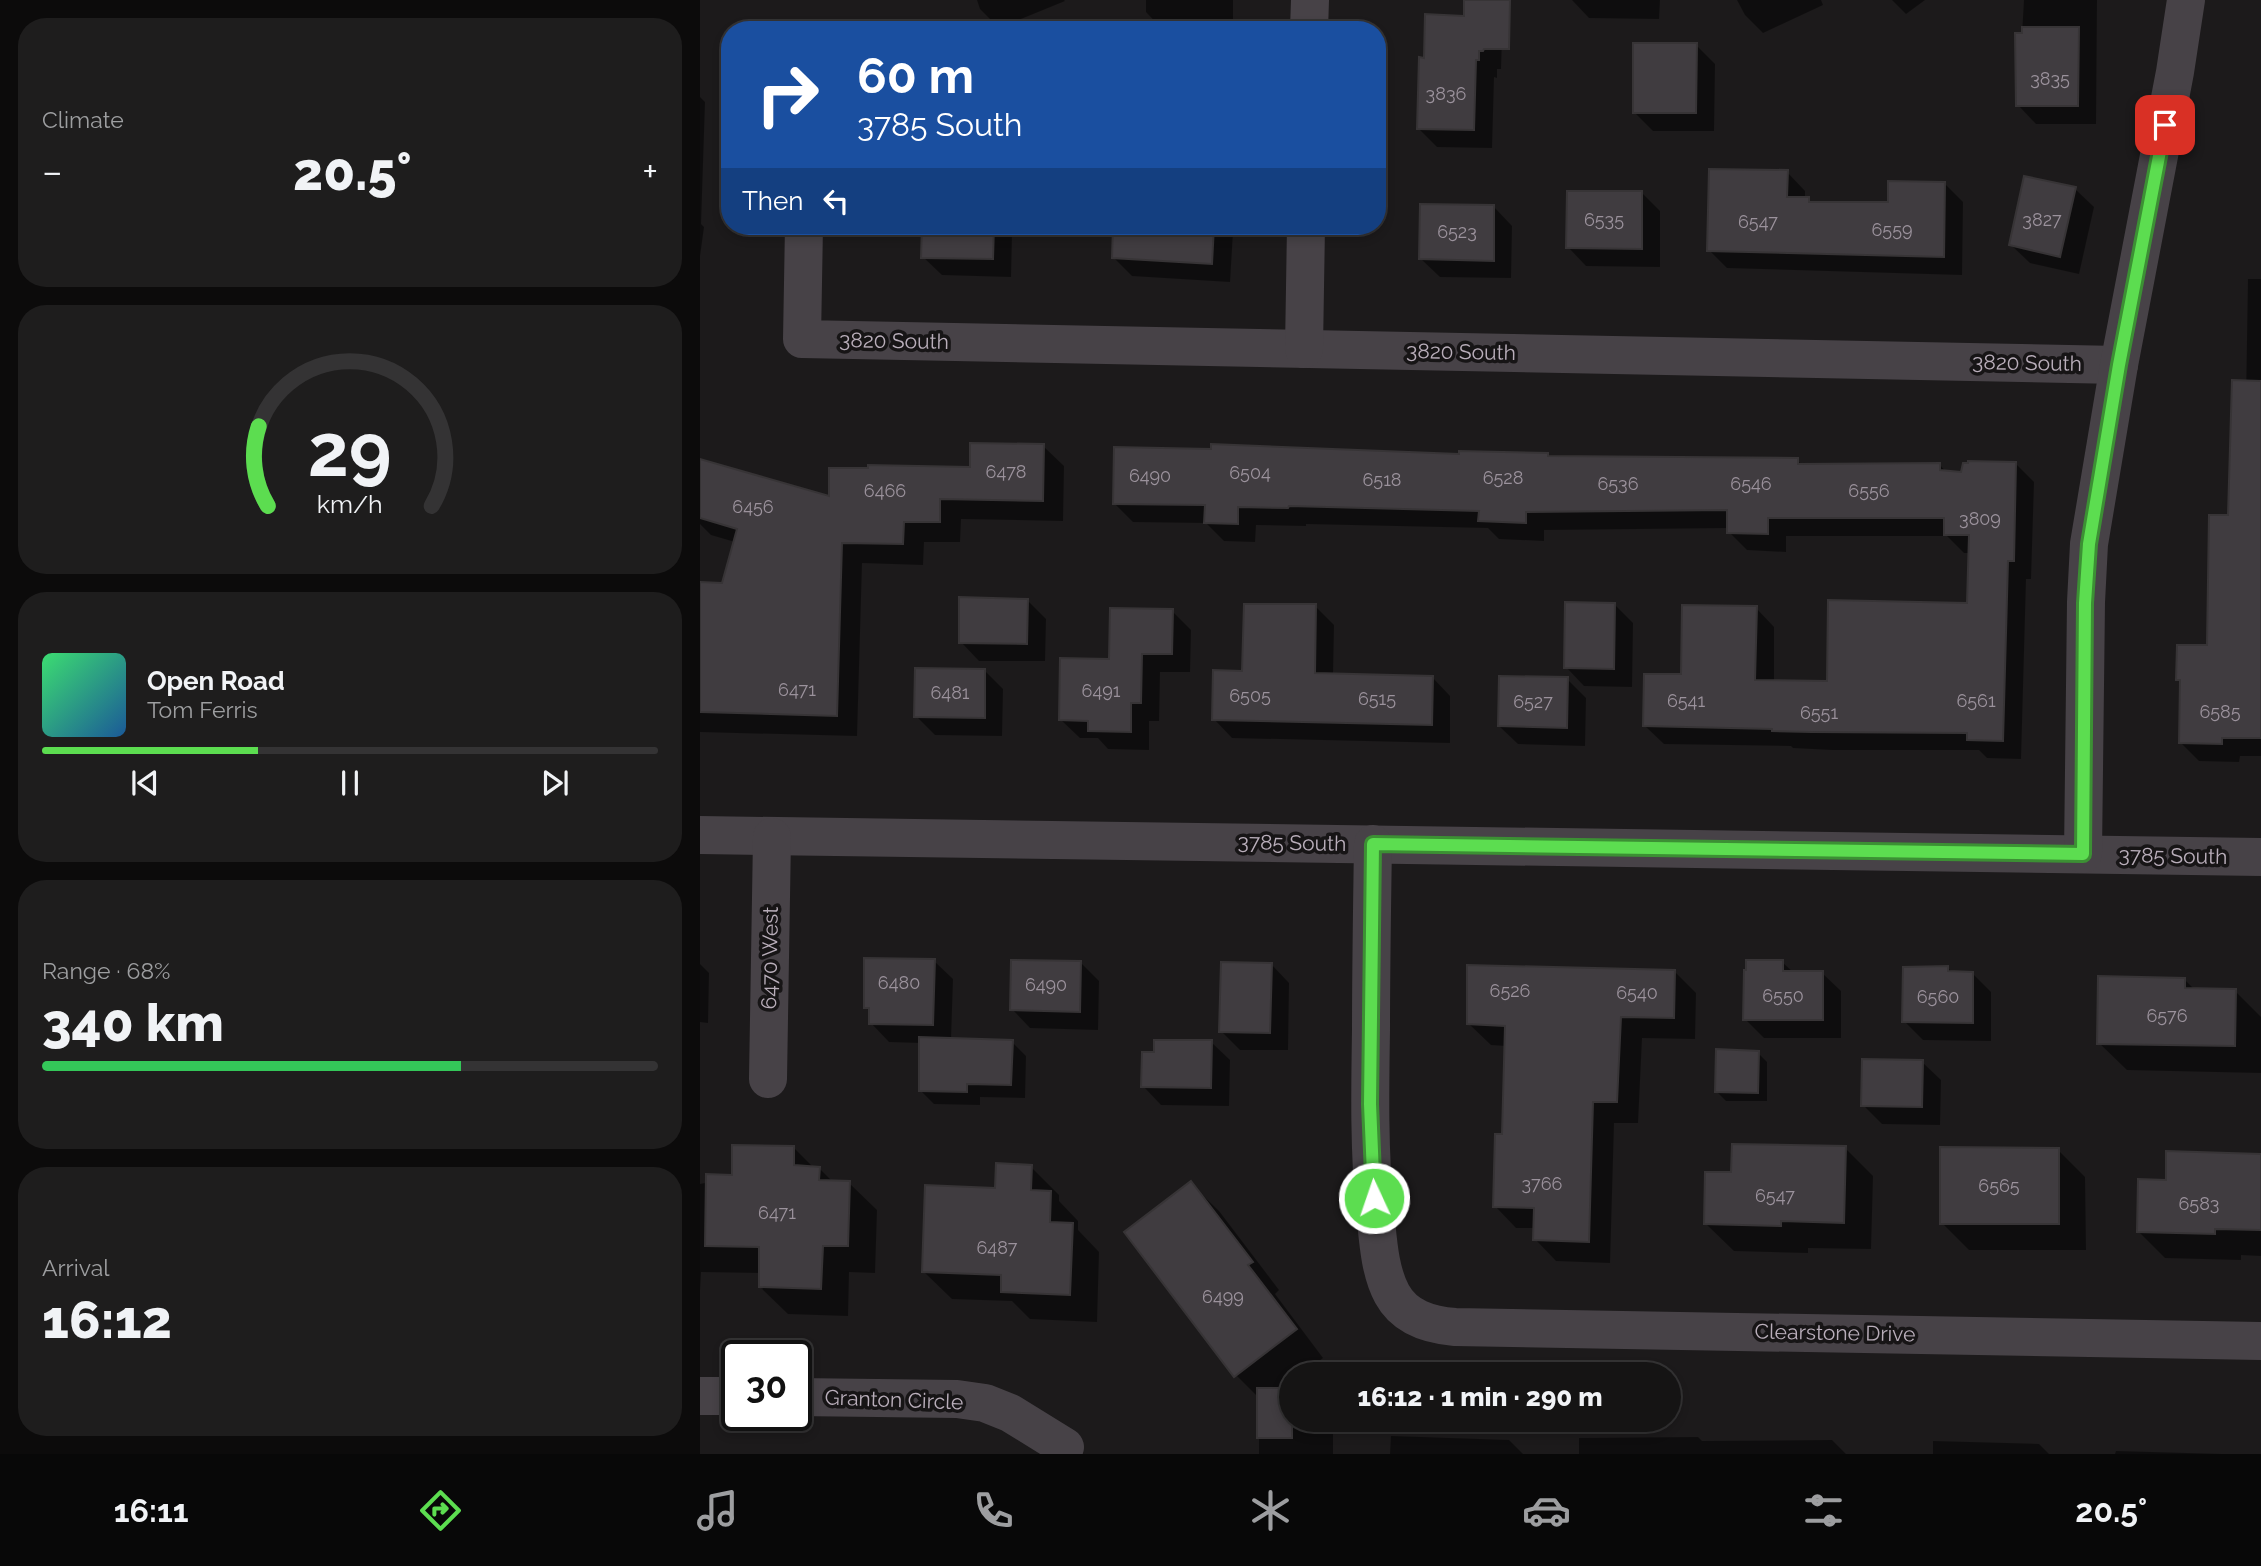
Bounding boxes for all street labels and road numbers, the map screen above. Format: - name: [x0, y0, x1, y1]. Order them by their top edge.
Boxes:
- street label: 3820 South: [839, 327, 949, 354]
- street label: 3820 South: [1406, 338, 1516, 365]
- street label: 3820 South: [1972, 349, 2082, 376]
- street label: 3785 South: [1238, 829, 1347, 856]
- street label: 3785 South: [2119, 842, 2228, 869]
- street label: 6470 West: [756, 906, 783, 1010]
- street label: Clearstone Drive: [1754, 1319, 1916, 1346]
- street label: Granton Circle: [824, 1385, 964, 1414]

